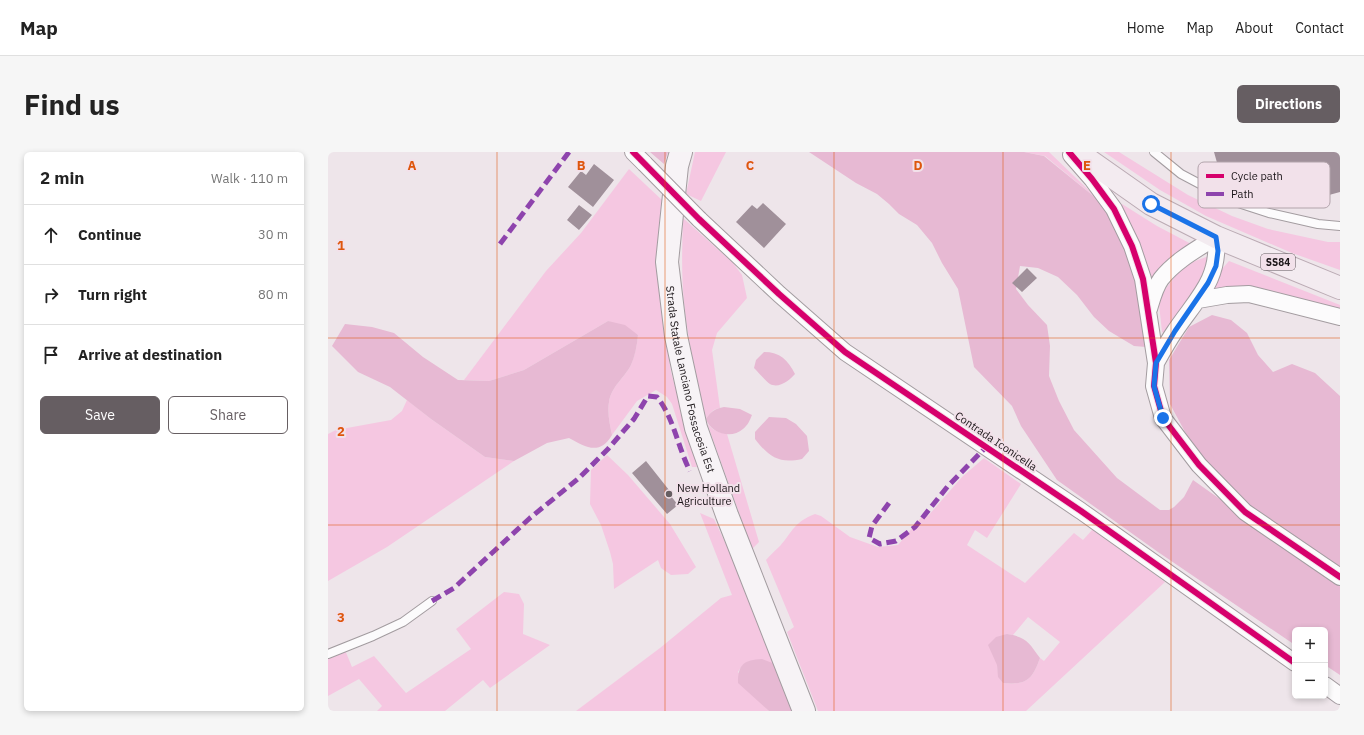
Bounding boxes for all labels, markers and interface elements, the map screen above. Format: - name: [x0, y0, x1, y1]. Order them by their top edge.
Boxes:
- text: Map: [20, 16, 58, 40]
- text: Home: [1127, 19, 1164, 37]
- text: Map: [1186, 19, 1213, 37]
- text: About: [1235, 19, 1273, 37]
- text: Contact: [1295, 19, 1344, 37]
- button: Directions: [1237, 85, 1340, 123]
- text: Find us: [24, 86, 120, 123]
- text: A: [408, 157, 417, 174]
- text: B: [577, 157, 586, 174]
- text: C: [746, 157, 755, 174]
- text: D: [913, 157, 923, 174]
- text: E: [1083, 157, 1091, 174]
- legend: [1198, 162, 1330, 208]
- text: 2 min: [40, 167, 84, 189]
- text: Cycle path: [1231, 169, 1283, 183]
- text: Walk · 110 m: [211, 170, 288, 187]
- text: Path: [1231, 187, 1254, 201]
- route start: [1142, 195, 1160, 213]
- icon: ahead: [40, 224, 62, 246]
- text: Continue: [78, 225, 142, 244]
- text: 30 m: [258, 226, 288, 243]
- text: 1: [337, 237, 345, 254]
- road number: SS84: [1261, 254, 1295, 270]
- icon: right: [40, 284, 62, 306]
- text: Turn right: [78, 285, 147, 304]
- street label: Strada Statale Lanciano Fossacesia Est: [663, 285, 718, 475]
- text: 80 m: [258, 286, 288, 303]
- icon: arrive: [40, 344, 62, 366]
- text: Arrive at destination: [78, 345, 222, 364]
- button: Save: [40, 396, 160, 434]
- button: Share: [168, 396, 288, 434]
- street label: Contrada Iconicella: [952, 408, 1040, 474]
- route end: [1154, 409, 1172, 427]
- text: 2: [337, 423, 345, 440]
- place label: New Holland Agriculture: [677, 481, 740, 508]
- marker: New Holland Agriculture: [664, 489, 674, 499]
- text: 3: [337, 609, 345, 626]
- map controls: [1292, 627, 1328, 699]
- button: +: [1292, 627, 1328, 663]
- button: −: [1292, 663, 1328, 699]

